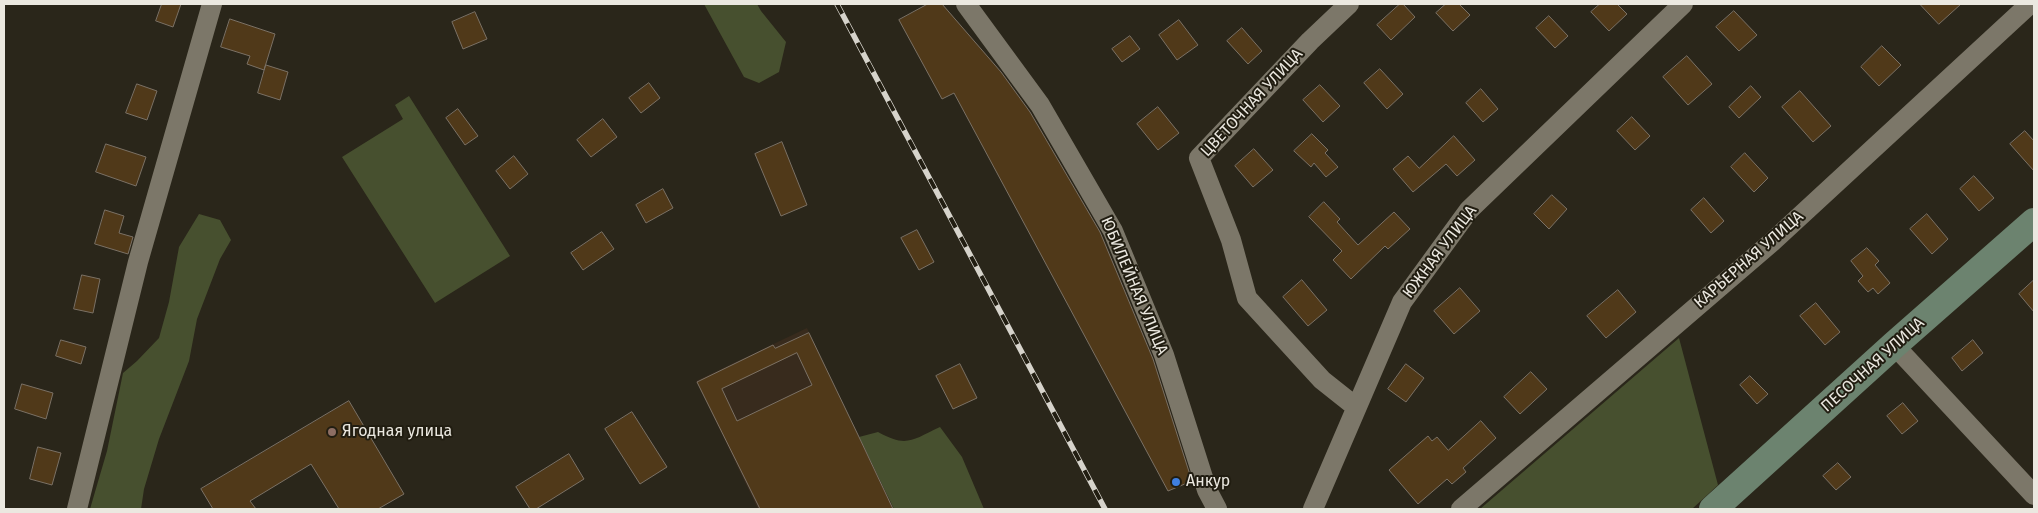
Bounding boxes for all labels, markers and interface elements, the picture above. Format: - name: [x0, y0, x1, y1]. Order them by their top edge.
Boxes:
- street label: ЦВЕТОЧНАЯ УЛИЦА: [1197, 45, 1307, 161]
- street label: ЮЖНАЯ УЛИЦА: [1399, 202, 1481, 302]
- street label: КАРЬЕРНАЯ УЛИЦА: [1690, 207, 1808, 313]
- street label: ЮБИЛЕЙНАЯ УЛИЦА: [1096, 214, 1172, 358]
- street label: ПЕСОЧНАЯ УЛИЦА: [1817, 314, 1929, 416]
- place label: Ягодная улица: [342, 422, 452, 442]
- marker: Ягодная улица: [326, 426, 338, 438]
- place label: Анкур: [1186, 472, 1230, 492]
- marker: Анкур: [1170, 476, 1182, 488]

